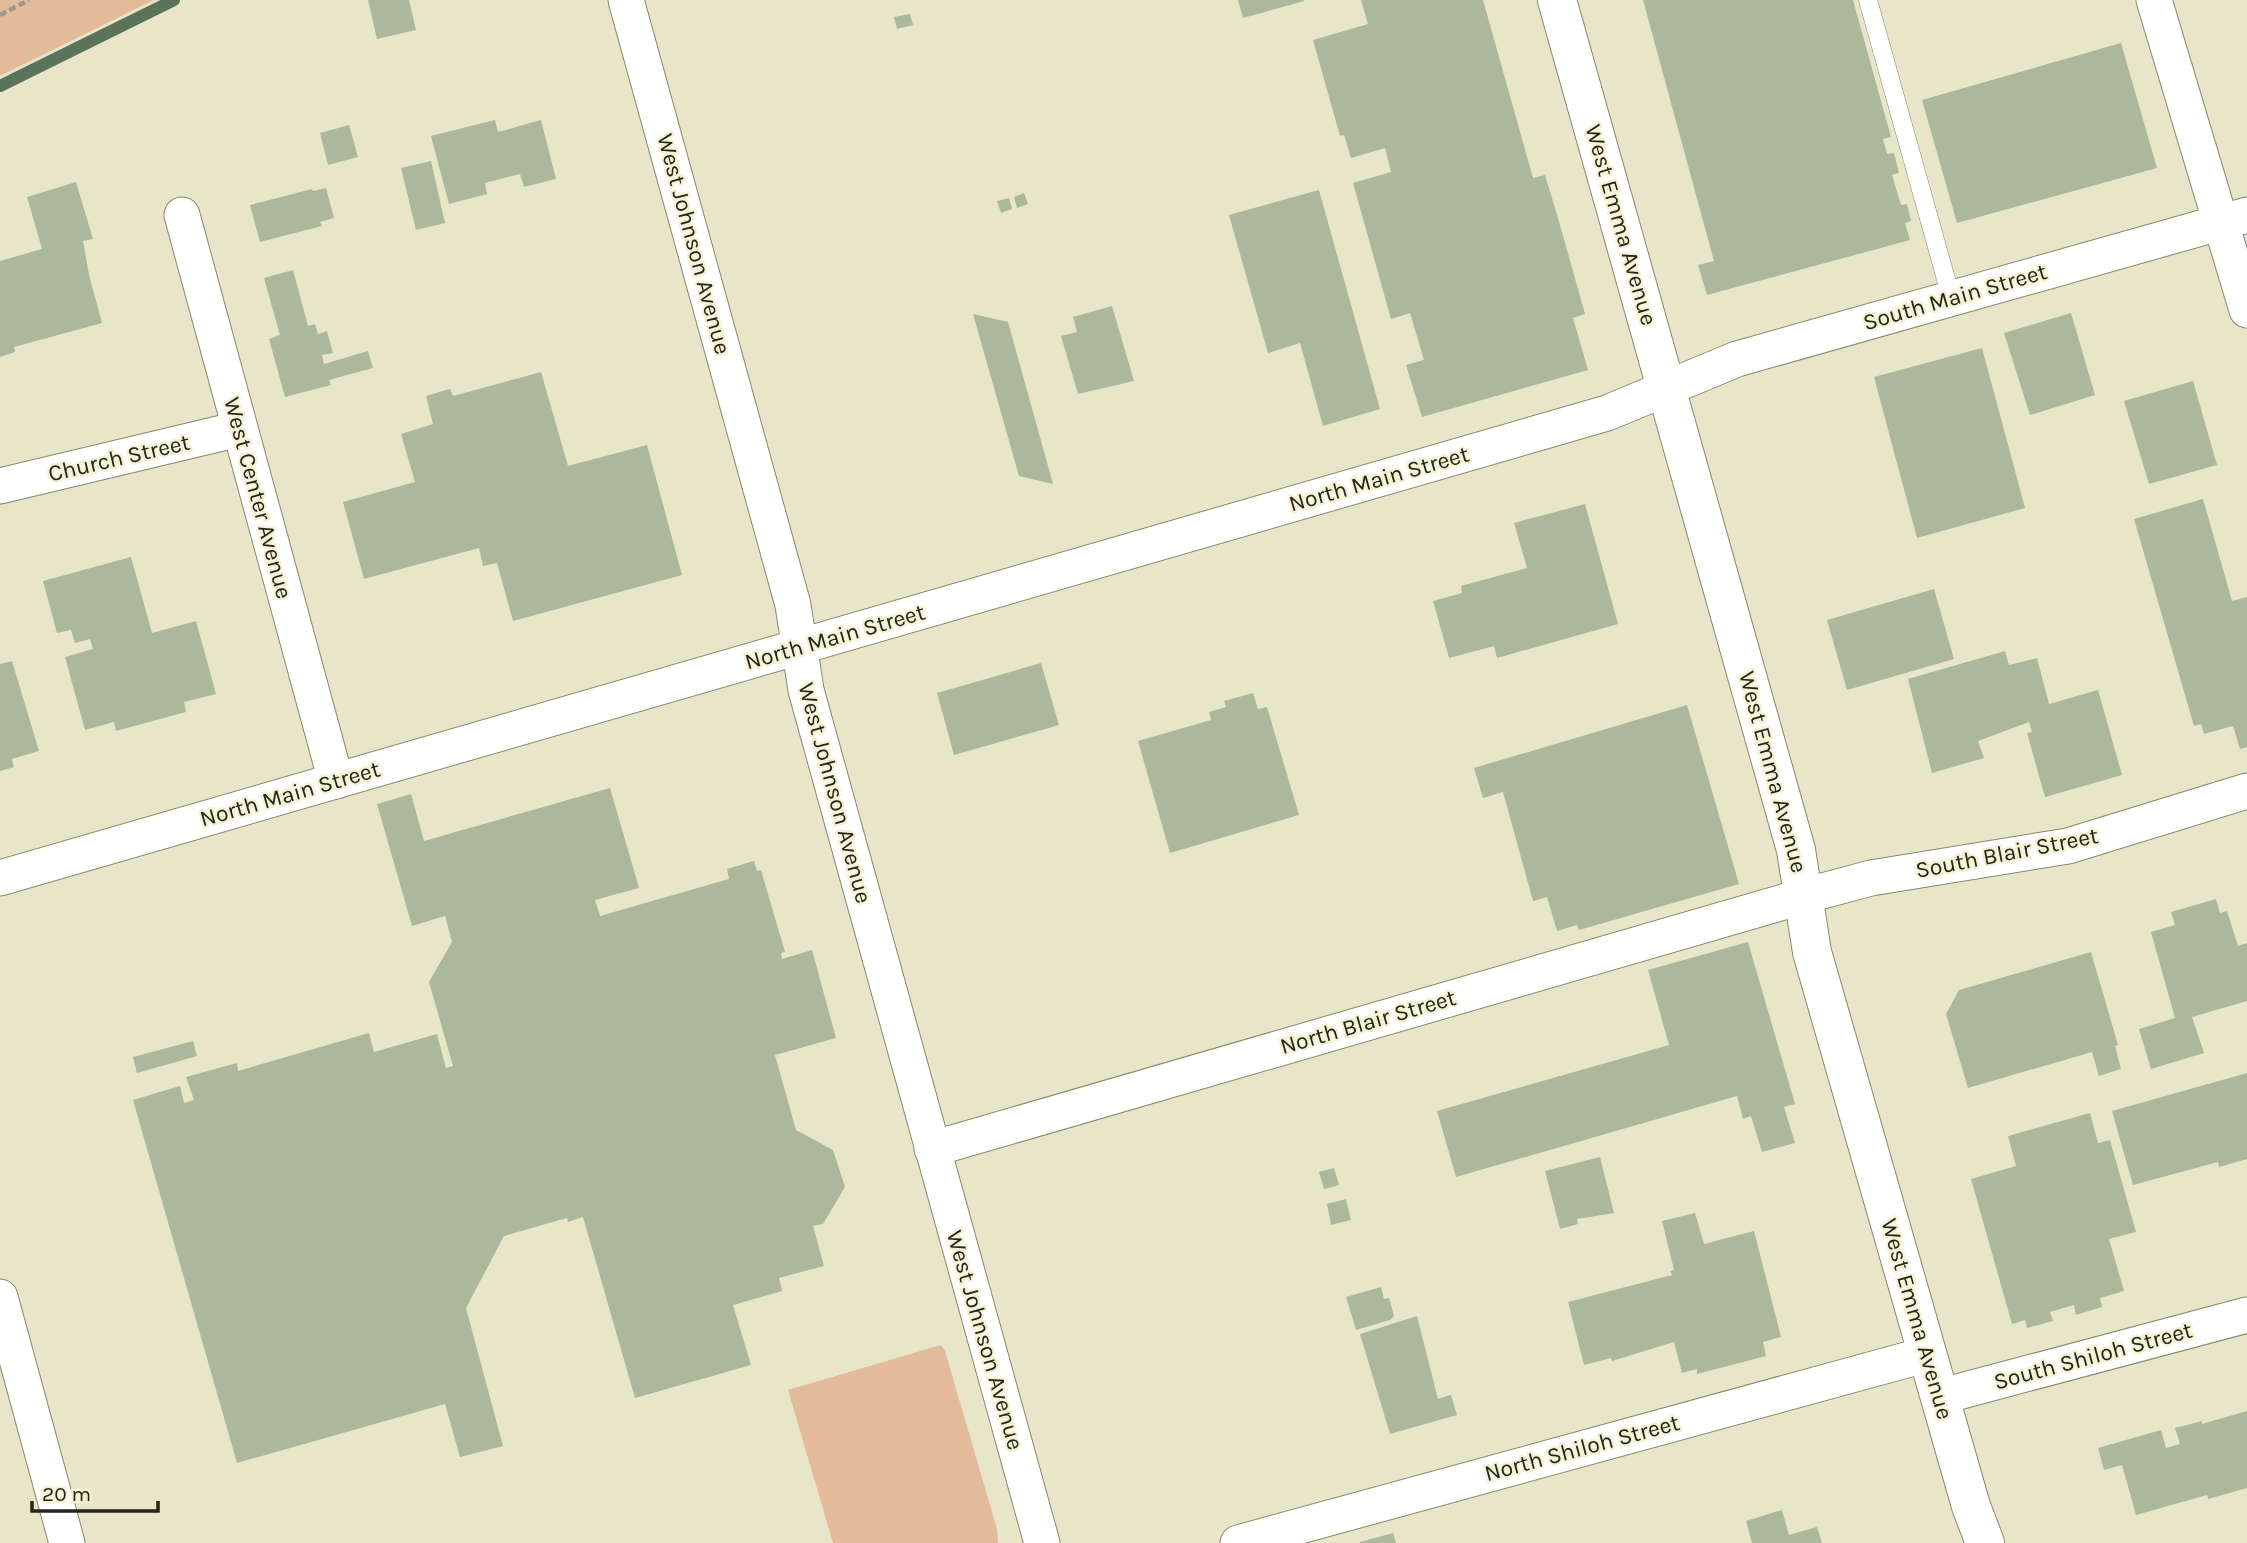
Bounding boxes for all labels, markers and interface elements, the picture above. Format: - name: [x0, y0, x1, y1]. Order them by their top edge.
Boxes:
- street label: West Emma Avenue: [1579, 121, 1663, 329]
- street label: West Johnson Avenue: [652, 131, 736, 357]
- street label: South Main Street: [1860, 258, 2050, 336]
- street label: West Center Avenue: [218, 394, 298, 602]
- street label: Church Street: [46, 429, 193, 487]
- street label: North Main Street: [1286, 440, 1472, 518]
- street label: North Main Street: [742, 598, 928, 676]
- street label: West Emma Avenue: [1733, 668, 1813, 876]
- street label: West Johnson Avenue: [793, 680, 877, 906]
- street label: North Main Street: [197, 755, 383, 833]
- street label: South Blair Street: [1913, 822, 2101, 884]
- street label: North Blair Street: [1277, 984, 1459, 1060]
- street label: West Emma Avenue: [1875, 1215, 1959, 1423]
- street label: West Johnson Avenue: [941, 1227, 1029, 1453]
- street label: South Shiloh Street: [1991, 1316, 2196, 1396]
- street label: North Shiloh Street: [1482, 1409, 1683, 1487]
- scale bar: [32, 1470, 158, 1514]
- text: 20 m: [42, 1482, 91, 1506]

